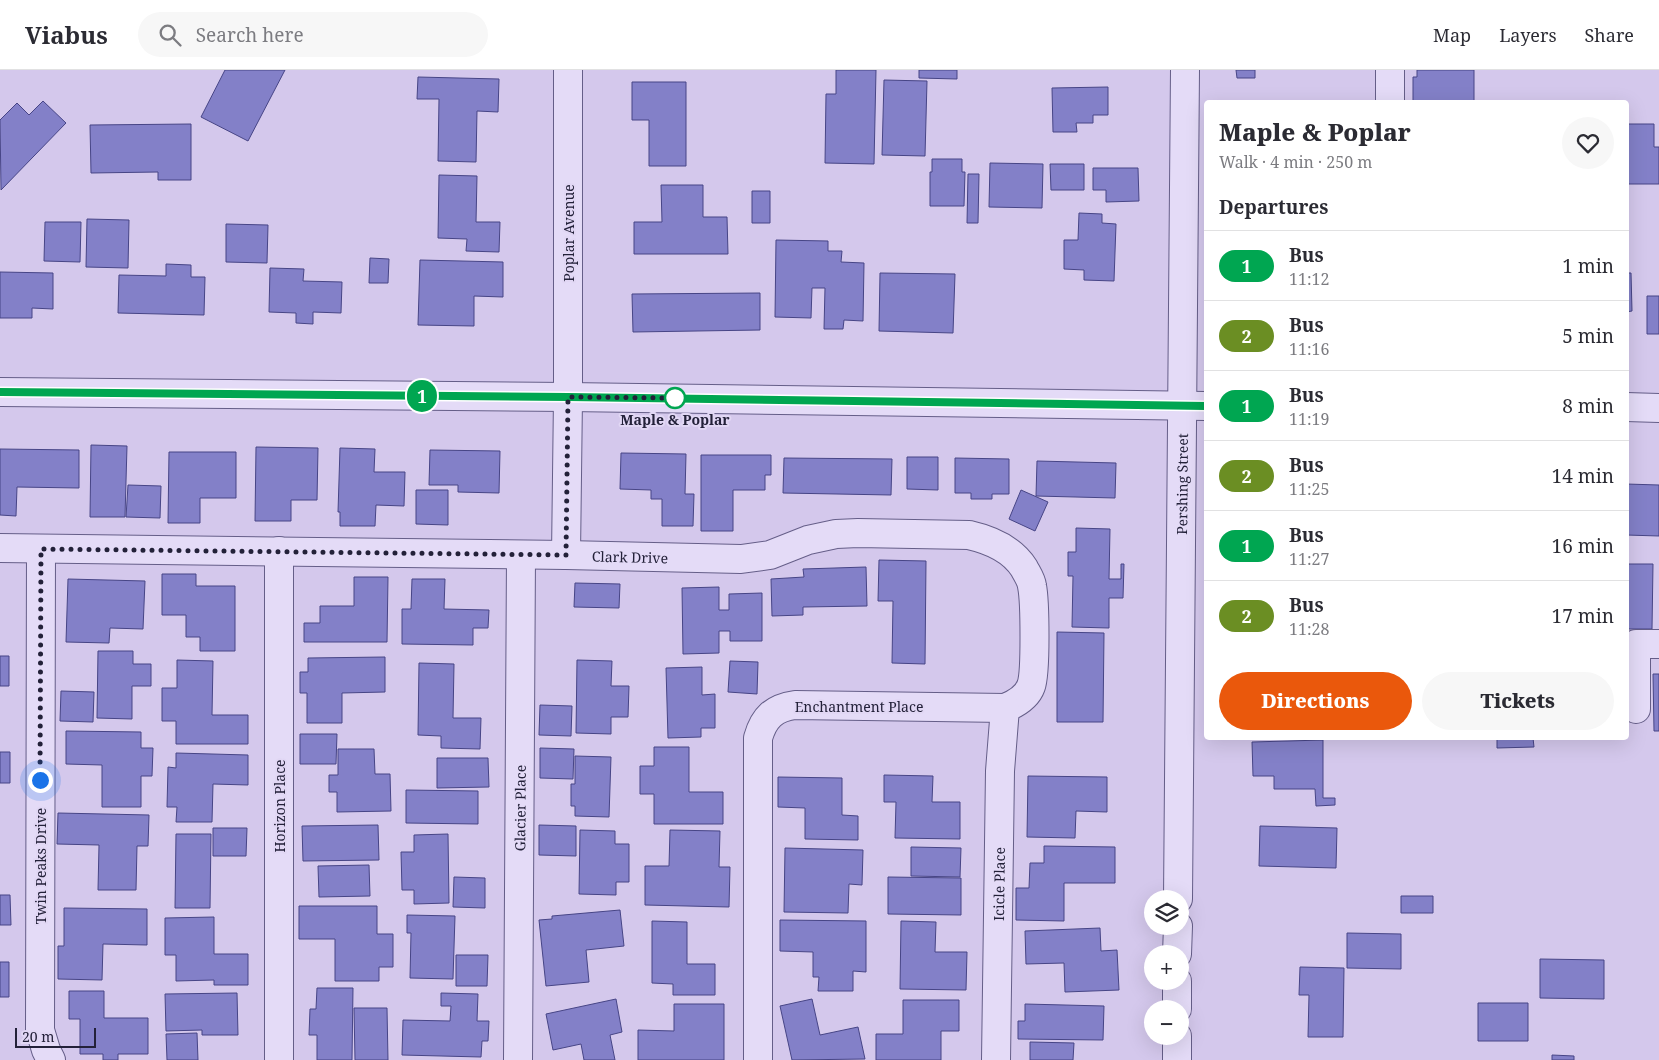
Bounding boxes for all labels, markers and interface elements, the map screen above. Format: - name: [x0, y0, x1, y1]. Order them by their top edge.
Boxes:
- search box: [138, 12, 488, 57]
- text: Viabus: [25, 18, 108, 51]
- icon: search: [156, 21, 184, 49]
- text: Search here: [196, 22, 304, 48]
- text: Map: [1433, 23, 1471, 47]
- text: Layers: [1499, 23, 1557, 47]
- text: Share: [1585, 23, 1634, 47]
- text: Maple & Poplar: [1219, 115, 1411, 148]
- button: heart: [1562, 117, 1614, 169]
- text: Walk · 4 min · 250 m: [1219, 151, 1372, 173]
- street label: Poplar Avenue: [559, 184, 578, 282]
- text: Departures: [1219, 194, 1328, 220]
- text: Bus: [1289, 242, 1324, 268]
- text: 1 min: [1562, 253, 1614, 279]
- text: 1: [1241, 254, 1252, 278]
- text: 11:12: [1289, 268, 1329, 290]
- text: Bus: [1289, 312, 1324, 338]
- text: 5 min: [1562, 323, 1614, 349]
- text: 2: [1241, 324, 1252, 348]
- text: 11:16: [1289, 338, 1329, 360]
- line badge: 1: [406, 380, 438, 412]
- text: Bus: [1289, 382, 1324, 408]
- text: 1: [417, 384, 427, 408]
- marker: Maple & Poplar: [664, 387, 686, 409]
- text: 8 min: [1562, 393, 1614, 419]
- text: 1: [1241, 394, 1252, 418]
- text: 11:19: [1289, 408, 1329, 430]
- place label: Maple & Poplar: [620, 410, 730, 429]
- street label: Pershing Street: [1172, 433, 1191, 535]
- text: Bus: [1289, 452, 1324, 478]
- text: 14 min: [1552, 463, 1614, 489]
- text: 2: [1241, 464, 1252, 488]
- text: 11:25: [1289, 478, 1329, 500]
- text: Bus: [1289, 522, 1324, 548]
- text: 16 min: [1552, 533, 1614, 559]
- text: 1: [1241, 534, 1252, 558]
- street label: Clark Drive: [592, 546, 668, 567]
- text: 11:27: [1289, 548, 1329, 570]
- text: Bus: [1289, 592, 1324, 618]
- text: 17 min: [1552, 603, 1614, 629]
- text: 2: [1241, 604, 1252, 628]
- text: 11:28: [1289, 618, 1329, 640]
- button: Directions: [1219, 672, 1412, 730]
- button: Tickets: [1422, 672, 1614, 730]
- street label: Enchantment Place: [795, 697, 923, 716]
- street label: Horizon Place: [270, 759, 289, 853]
- street label: Glacier Place: [510, 765, 529, 851]
- your location: [28, 768, 53, 793]
- street label: Twin Peaks Drive: [31, 808, 50, 924]
- street label: Icicle Place: [988, 847, 1008, 921]
- map controls: [1144, 890, 1189, 1045]
- button: layers: [1144, 890, 1189, 935]
- button: +: [1144, 945, 1189, 990]
- button: −: [1144, 1000, 1189, 1045]
- scale bar: [15, 1025, 96, 1048]
- text: 20 m: [22, 1027, 55, 1046]

